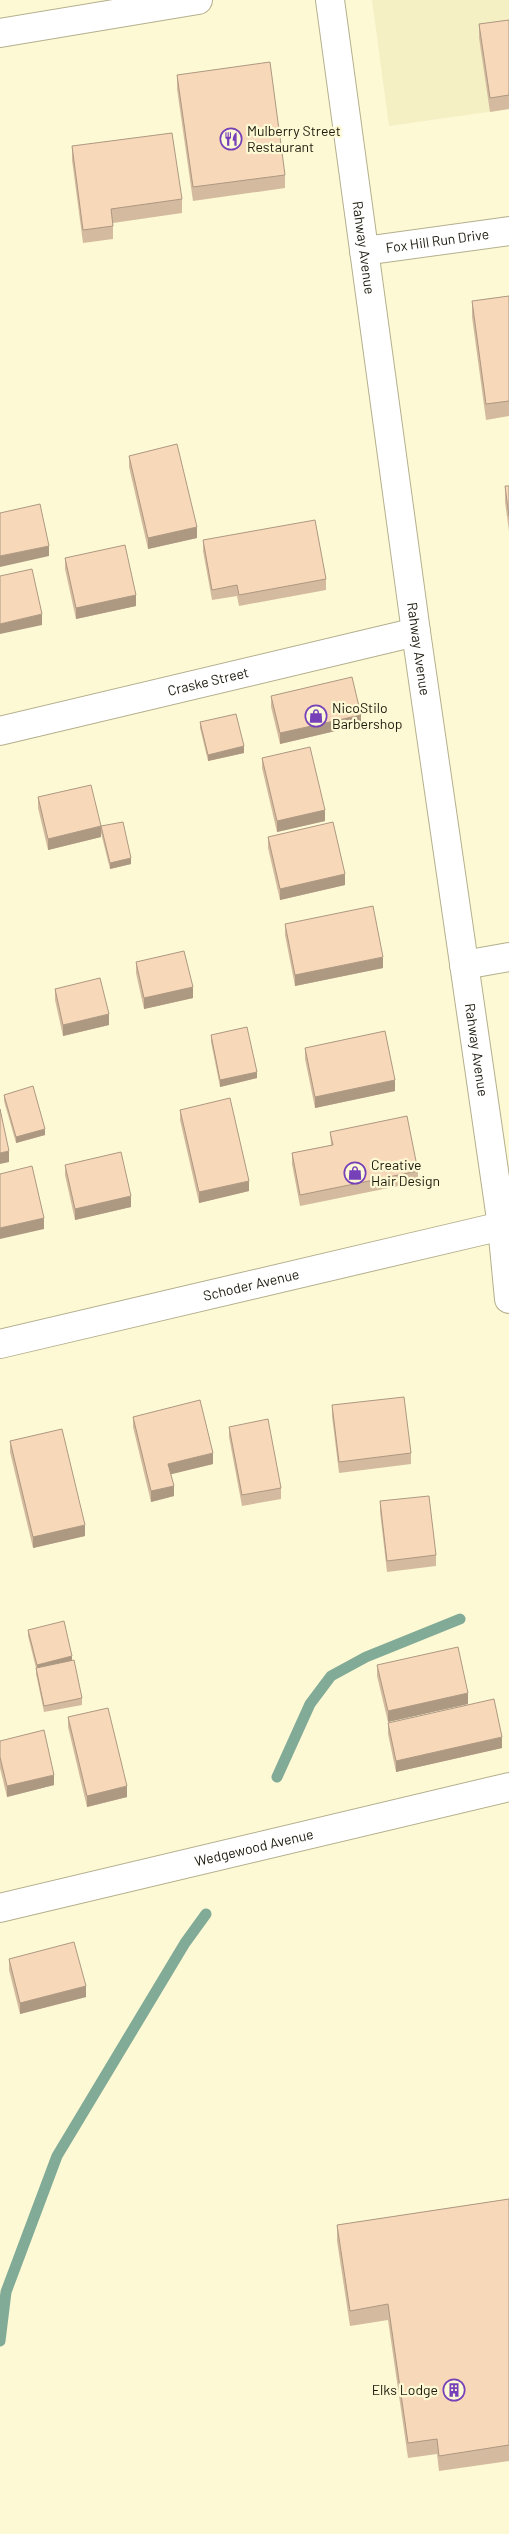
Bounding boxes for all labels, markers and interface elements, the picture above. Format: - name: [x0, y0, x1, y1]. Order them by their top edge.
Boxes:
- place label: Mulberry Street Restaurant: [247, 122, 341, 155]
- restaurant icon: Mulberry Street Restaurant: [219, 127, 243, 151]
- street label: Rahway Avenue: [349, 200, 379, 295]
- street label: Fox Hill Run Drive: [385, 225, 490, 256]
- street label: Rahway Avenue: [404, 601, 434, 697]
- street label: Craske Street: [166, 663, 250, 699]
- place label: NicoStilo Barbershop: [332, 699, 403, 732]
- shop icon: NicoStilo Barbershop: [304, 704, 328, 728]
- street label: Rahway Avenue: [462, 1002, 492, 1097]
- place label: Creative Hair Design: [371, 1156, 440, 1189]
- shop icon: Creative Hair Design: [343, 1161, 367, 1185]
- street label: Schoder Avenue: [201, 1265, 301, 1304]
- street label: Wedgewood Avenue: [193, 1825, 315, 1869]
- building icon: Elks Lodge: [442, 2378, 466, 2402]
- place label: Elks Lodge: [372, 2381, 438, 2398]

